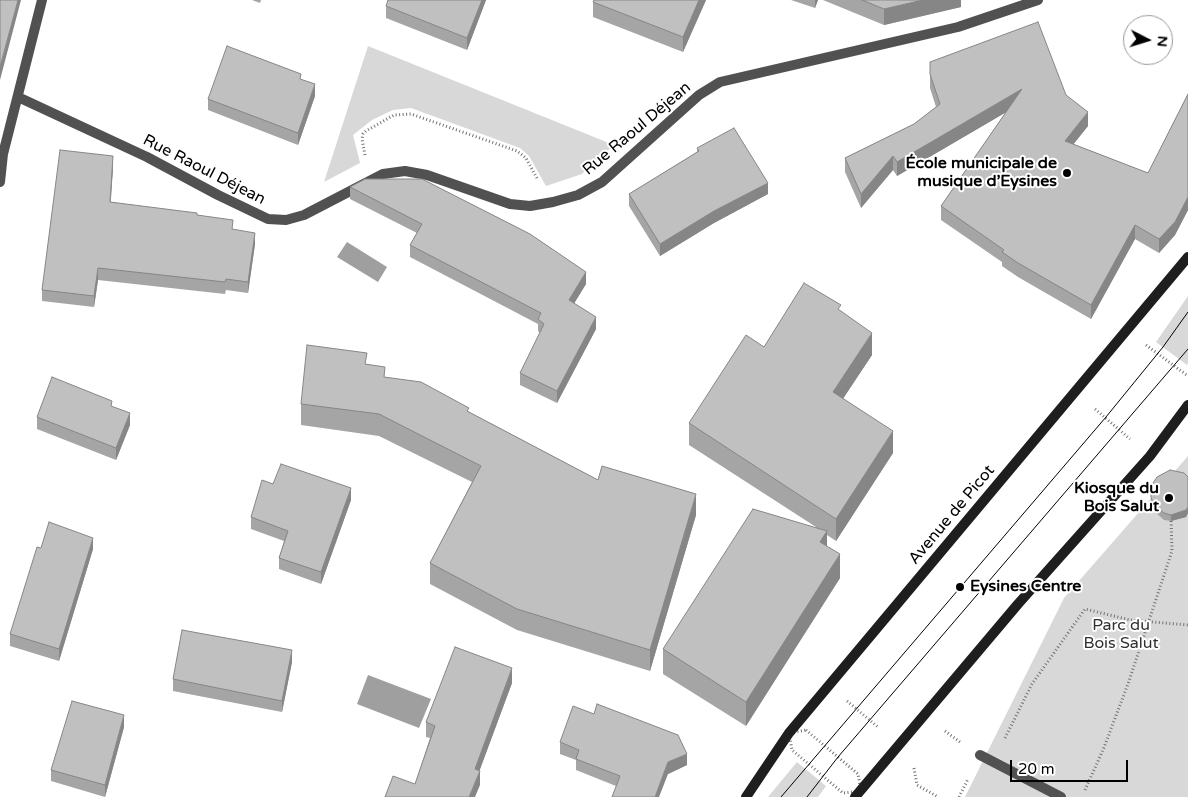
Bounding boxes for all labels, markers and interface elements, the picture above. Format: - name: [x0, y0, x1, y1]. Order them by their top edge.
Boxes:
- north arrow: [1123, 15, 1173, 65]
- text: N: [1153, 35, 1171, 48]
- street label: Rue Raoul Déjean: [579, 78, 695, 180]
- street label: Rue Raoul Déjean: [140, 131, 268, 209]
- place label: École municipale de musique d’Eysines: [906, 154, 1057, 192]
- marker: École municipale de musique d’Eysines: [1061, 167, 1073, 179]
- street label: Avenue de Picot: [905, 461, 999, 569]
- place label: Kiosque du Bois Salut: [1074, 479, 1159, 517]
- marker: Kiosque du Bois Salut: [1163, 492, 1175, 504]
- place label: Eysines Centre: [970, 577, 1081, 597]
- marker: Eysines Centre: [954, 581, 966, 593]
- park label: Parc du Bois Salut: [1083, 616, 1159, 654]
- scale bar: [1013, 750, 1130, 782]
- text: 20 m: [1018, 760, 1055, 778]

